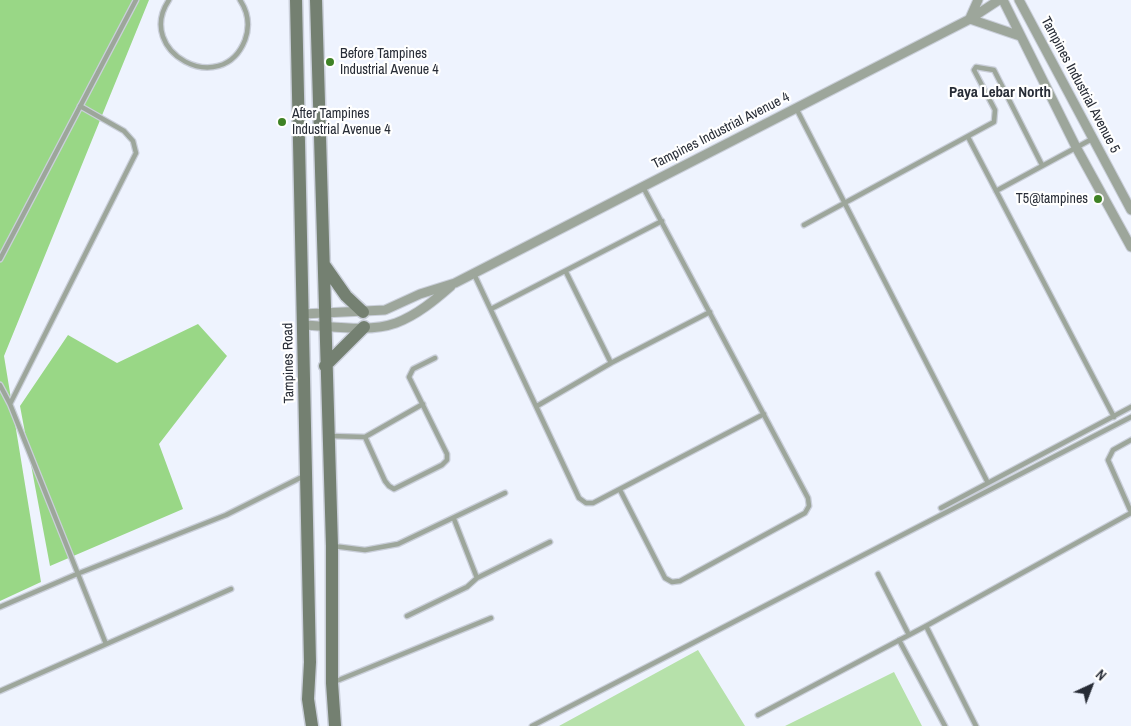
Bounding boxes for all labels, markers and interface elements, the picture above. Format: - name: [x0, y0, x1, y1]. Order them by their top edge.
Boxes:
- street label: Tampines Industrial Avenue 5: [1037, 14, 1123, 156]
- place label: Before Tampines Industrial Avenue 4: [340, 46, 439, 78]
- marker: Before Tampines Industrial Avenue 4: [324, 56, 336, 68]
- district label: Paya Lebar North: [949, 84, 1051, 102]
- street label: Tampines Industrial Avenue 4: [650, 89, 792, 173]
- place label: After Tampines Industrial Avenue 4: [292, 106, 391, 138]
- marker: After Tampines Industrial Avenue 4: [276, 116, 288, 128]
- place label: T5@tampines: [1016, 191, 1088, 207]
- marker: T5@tampines: [1092, 193, 1104, 205]
- street label: Tampines Road: [280, 323, 298, 403]
- north arrow: [1066, 661, 1116, 711]
- text: N: [1092, 666, 1110, 684]

